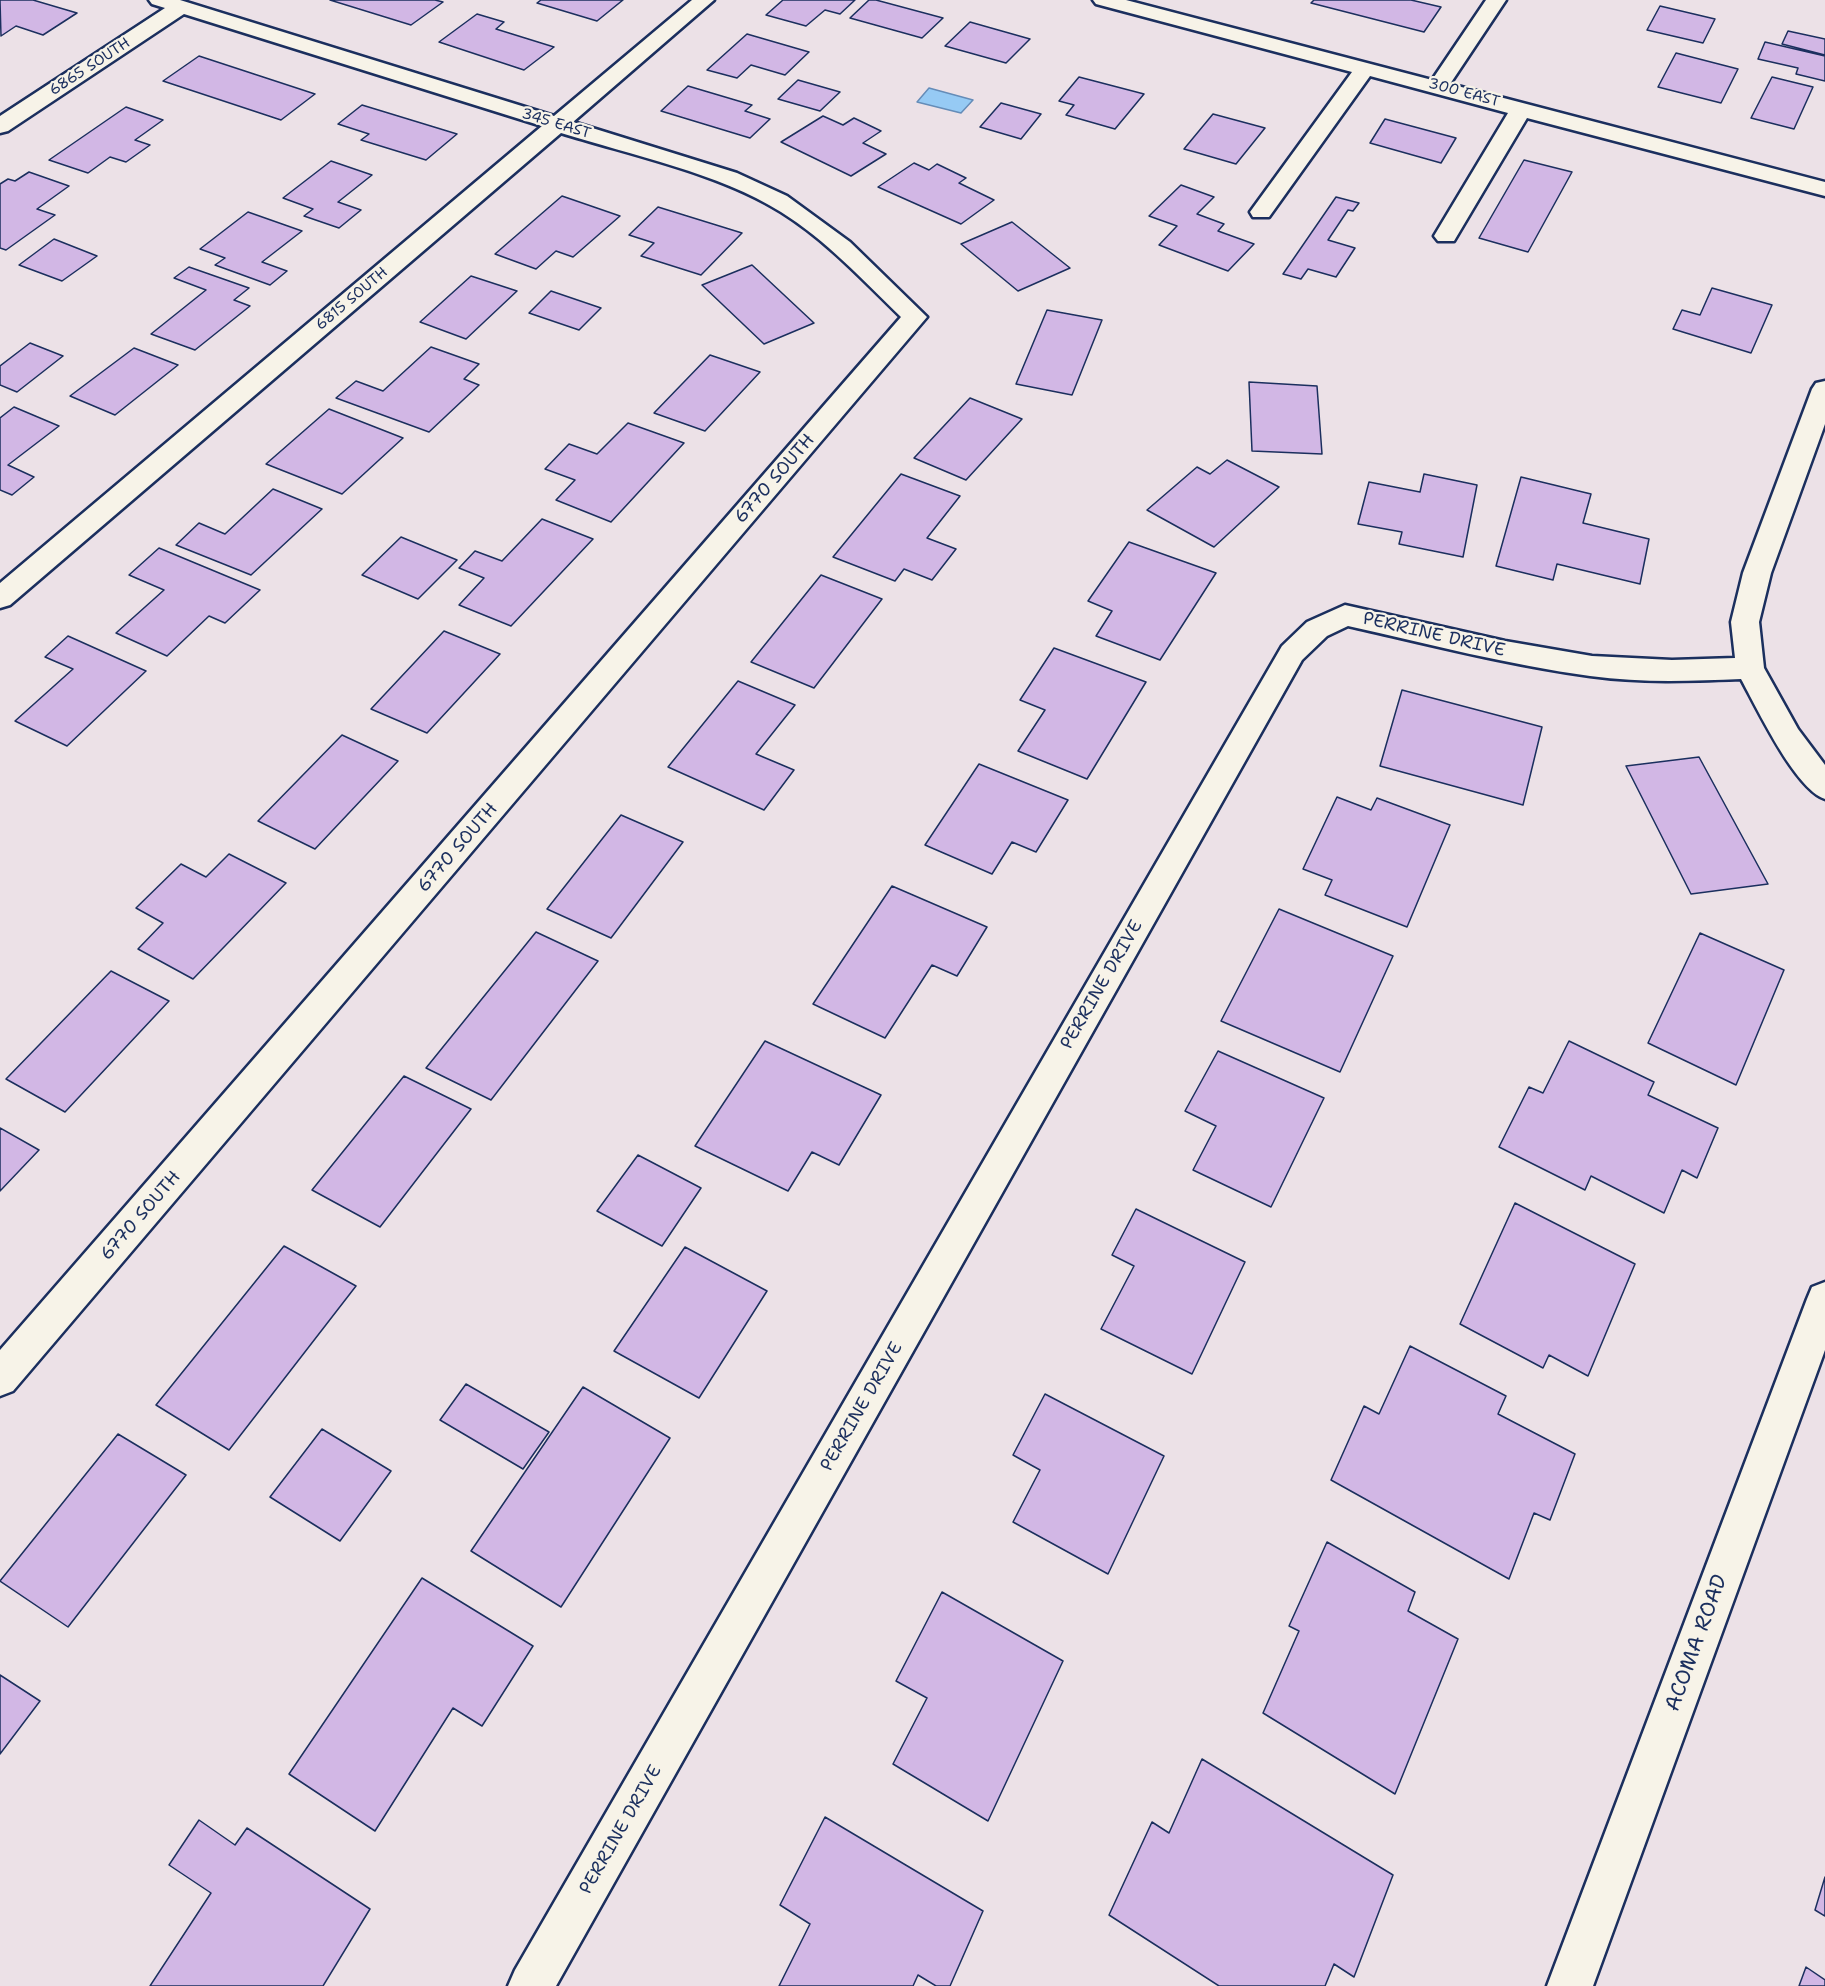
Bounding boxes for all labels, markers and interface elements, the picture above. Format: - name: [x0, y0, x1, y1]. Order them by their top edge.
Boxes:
- street label: 6865 SOUTH: [46, 34, 134, 100]
- street label: 300 EAST: [1426, 75, 1502, 111]
- street label: 345 EAST: [519, 105, 593, 143]
- street label: 6815 SOUTH: [312, 264, 392, 334]
- street label: 6770 SOUTH: [730, 430, 820, 528]
- street label: PERRINE DRIVE: [1361, 608, 1507, 662]
- street label: 6770 SOUTH: [413, 799, 503, 897]
- street label: PERRINE DRIVE: [1056, 917, 1148, 1053]
- street label: 6770 SOUTH: [96, 1167, 186, 1265]
- street label: PERRINE DRIVE: [816, 1339, 908, 1475]
- street label: ACOMA ROAD: [1661, 1571, 1733, 1715]
- street label: PERRINE DRIVE: [575, 1762, 667, 1898]

